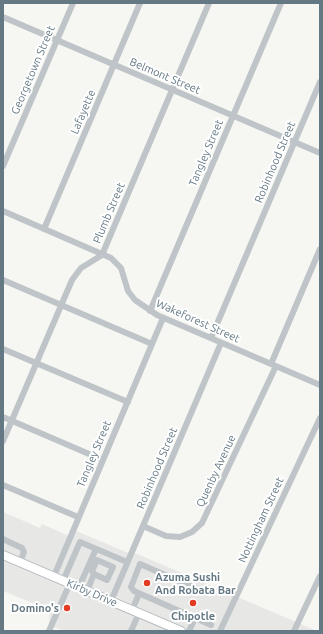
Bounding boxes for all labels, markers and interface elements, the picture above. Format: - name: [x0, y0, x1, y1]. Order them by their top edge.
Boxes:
- street label: Georgetown Street: [8, 24, 58, 116]
- street label: Belmont Street: [128, 55, 202, 97]
- street label: Lafayette: [68, 88, 98, 136]
- street label: Tangley Street: [186, 118, 226, 188]
- street label: Robinhood Street: [252, 119, 298, 205]
- street label: Plumb Street: [90, 181, 128, 245]
- street label: Wakeforest Street: [154, 297, 242, 345]
- street label: Tangley Street: [74, 419, 114, 489]
- street label: Robinhood Street: [134, 425, 180, 511]
- street label: Quenby Avenue: [193, 433, 239, 509]
- street label: Nottingham Street: [235, 475, 287, 565]
- place label: Azuma Sushi And Robata Bar: [155, 570, 235, 596]
- street label: Kirby Drive: [65, 576, 119, 610]
- marker: Azuma Sushi And Robata Bar: [142, 578, 152, 588]
- marker: Chipotle: [188, 598, 198, 608]
- place label: Domino's: [11, 601, 59, 615]
- marker: Domino's: [62, 603, 72, 613]
- place label: Chipotle: [171, 609, 215, 623]

